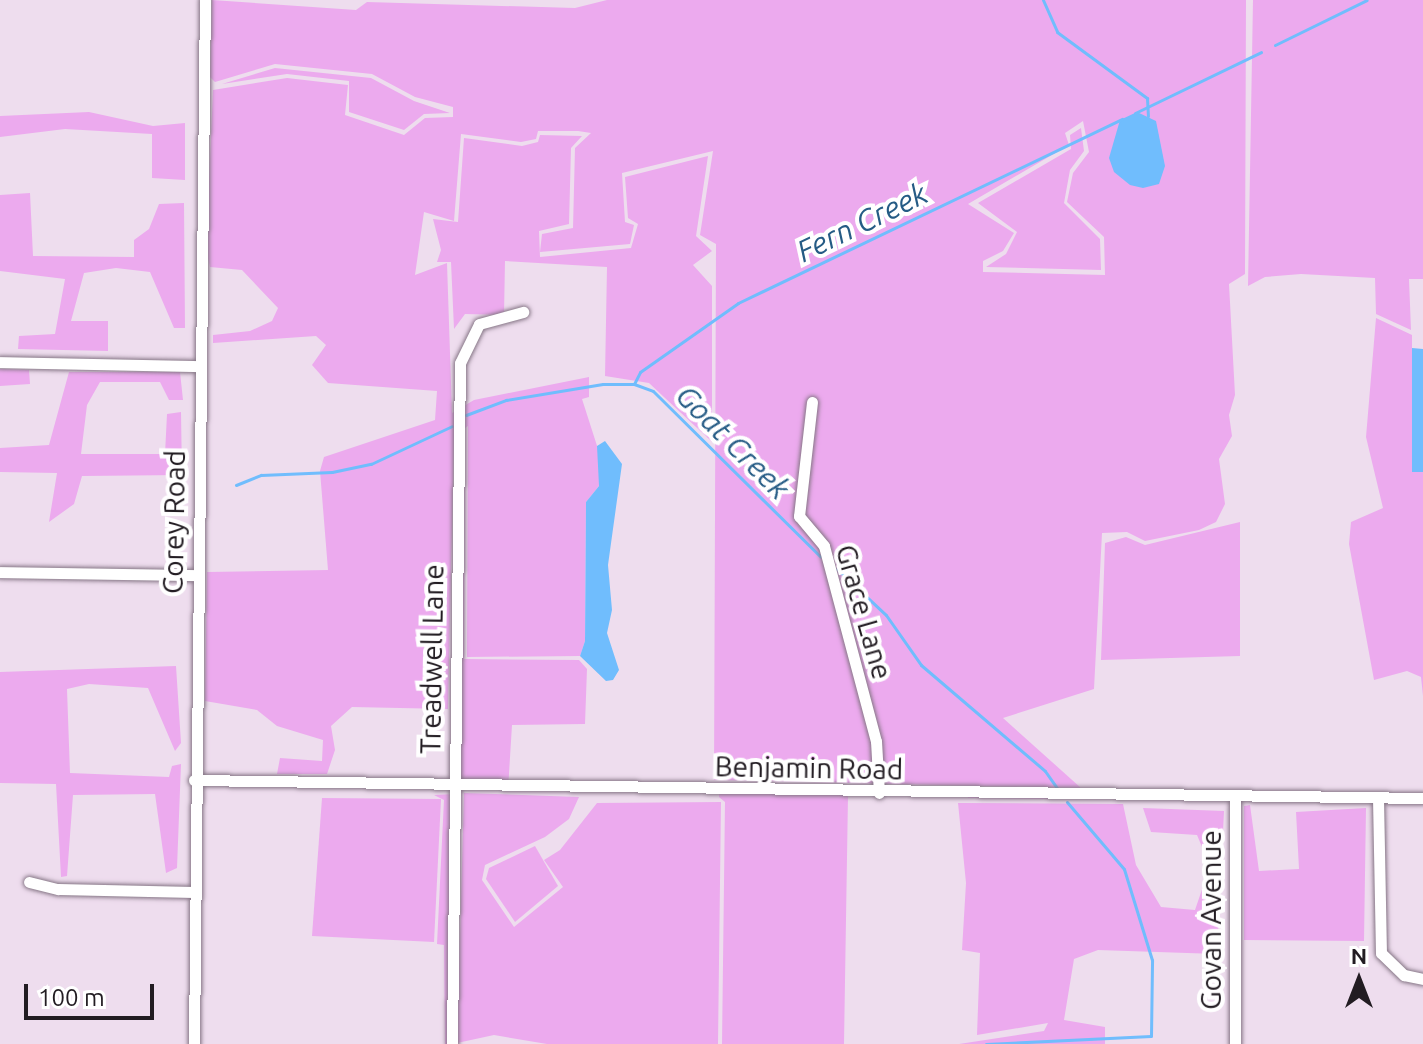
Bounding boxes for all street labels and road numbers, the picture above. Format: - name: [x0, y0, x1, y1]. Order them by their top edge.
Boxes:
- street label: Corey Road: [156, 450, 192, 594]
- street label: Grace Lane: [829, 541, 899, 683]
- street label: Treadwell Lane: [414, 564, 450, 754]
- street label: Benjamin Road: [715, 750, 903, 786]
- street label: Govan Avenue: [1194, 830, 1228, 1010]

